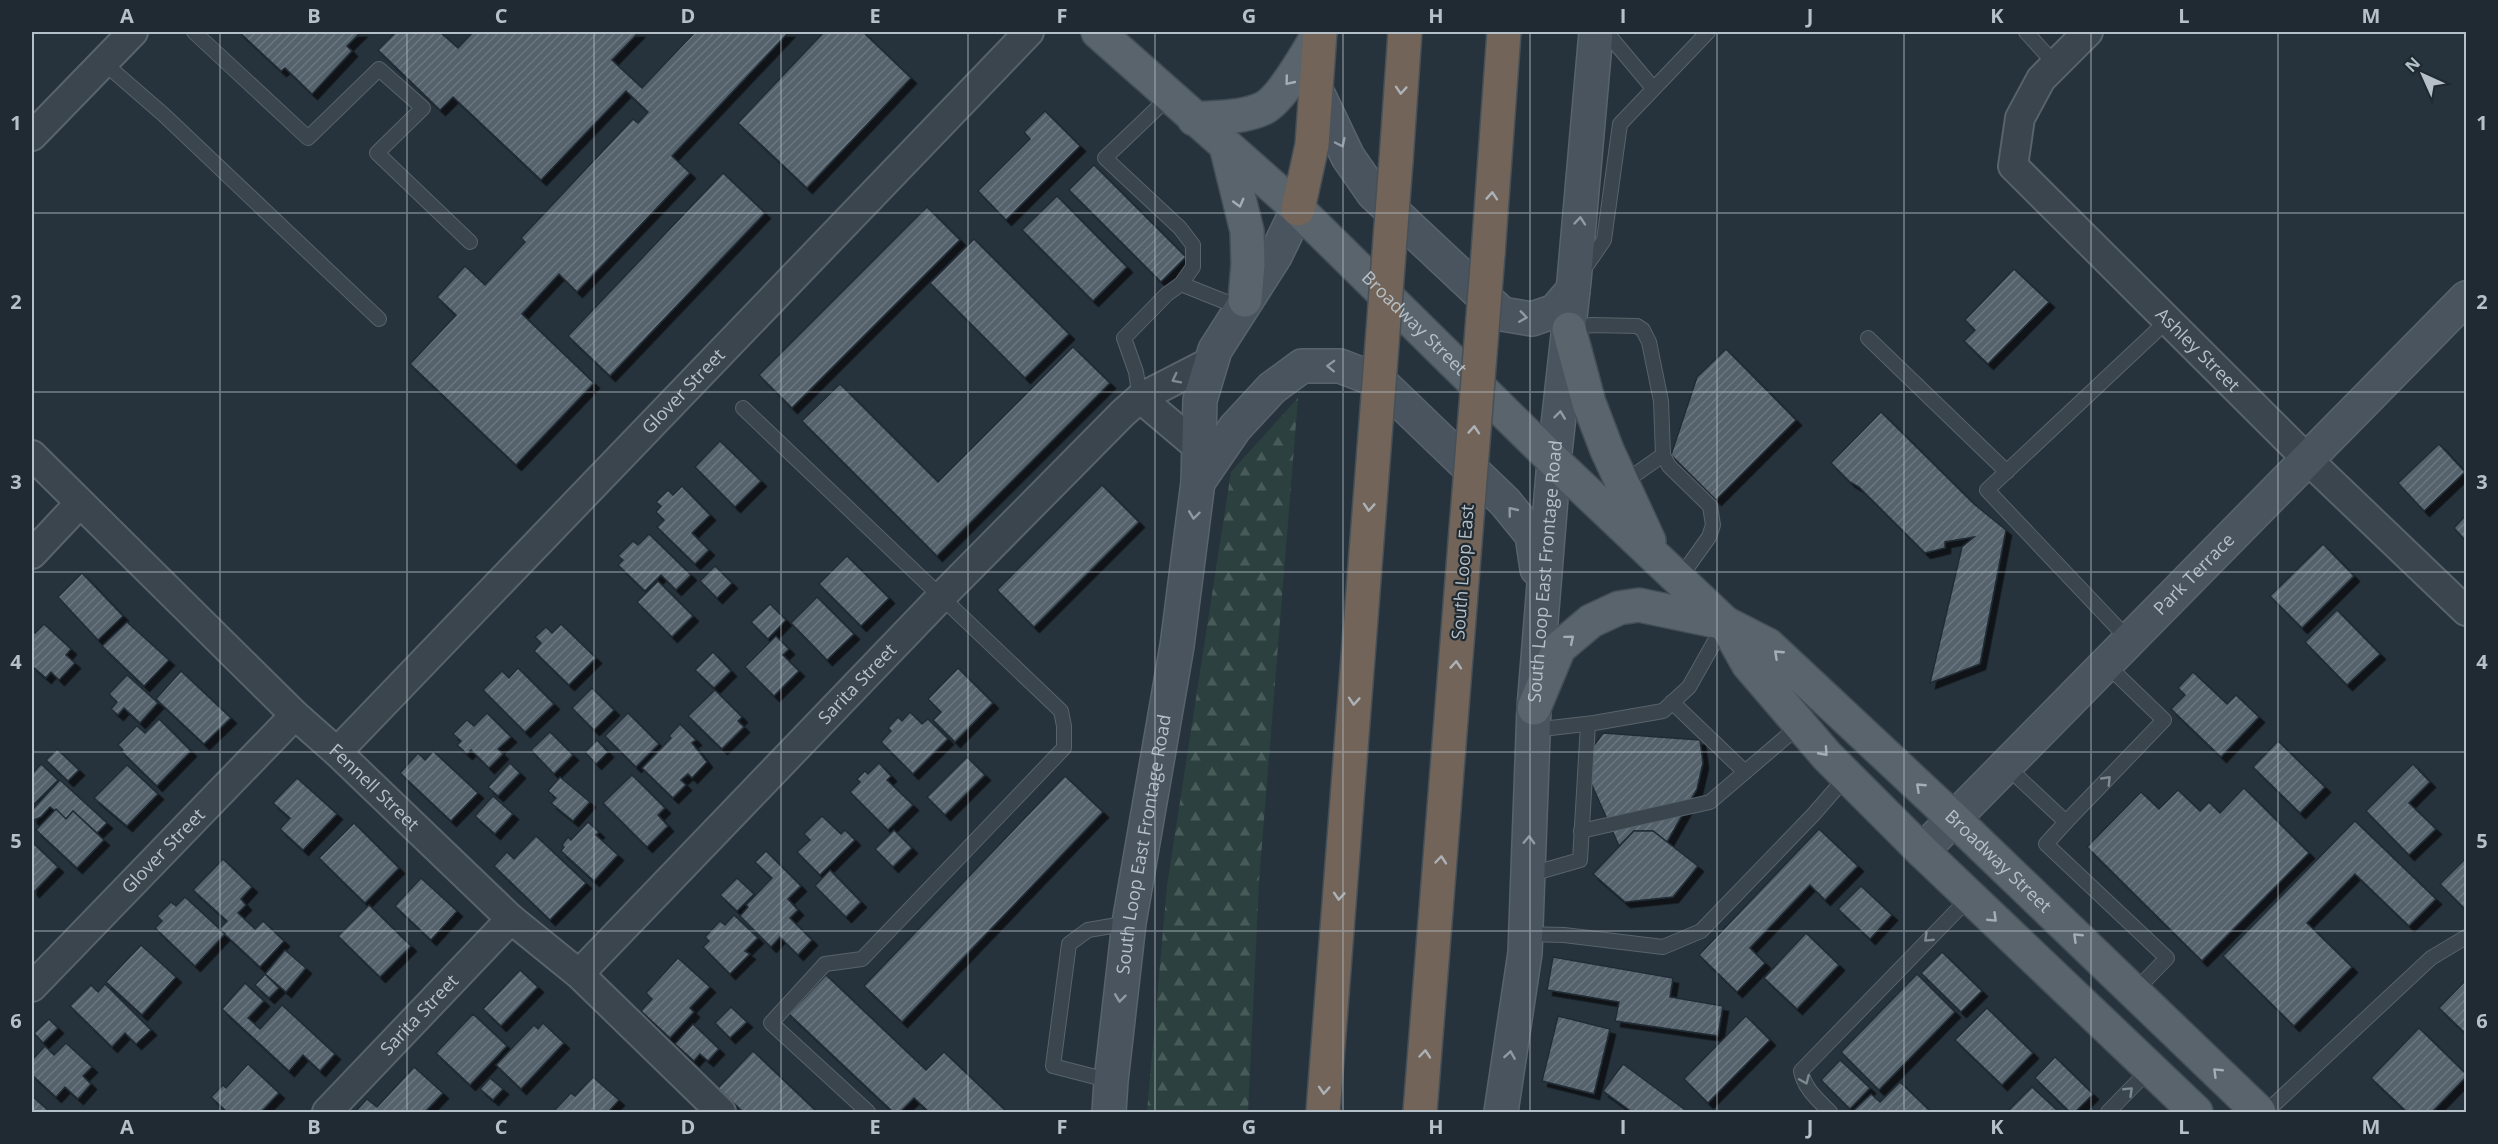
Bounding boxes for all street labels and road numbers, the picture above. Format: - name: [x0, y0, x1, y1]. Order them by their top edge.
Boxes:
- street label: Broadway Street: [1357, 265, 1473, 380]
- street label: Ashley Street: [2151, 302, 2246, 397]
- street label: Glover Street: [636, 343, 729, 439]
- street label: South Loop East Frontage Road: [1521, 439, 1567, 703]
- street label: South Loop East: [1445, 503, 1479, 640]
- street label: Park Terrace: [2148, 528, 2239, 620]
- street label: Sarita Street: [812, 638, 901, 729]
- street label: South Loop East Frontage Road: [1110, 713, 1176, 975]
- street label: Fennell Street: [325, 738, 425, 835]
- street label: Glover Street: [116, 803, 209, 898]
- street label: Broadway Street: [1940, 804, 2057, 917]
- street label: Sarita Street: [374, 969, 463, 1060]

